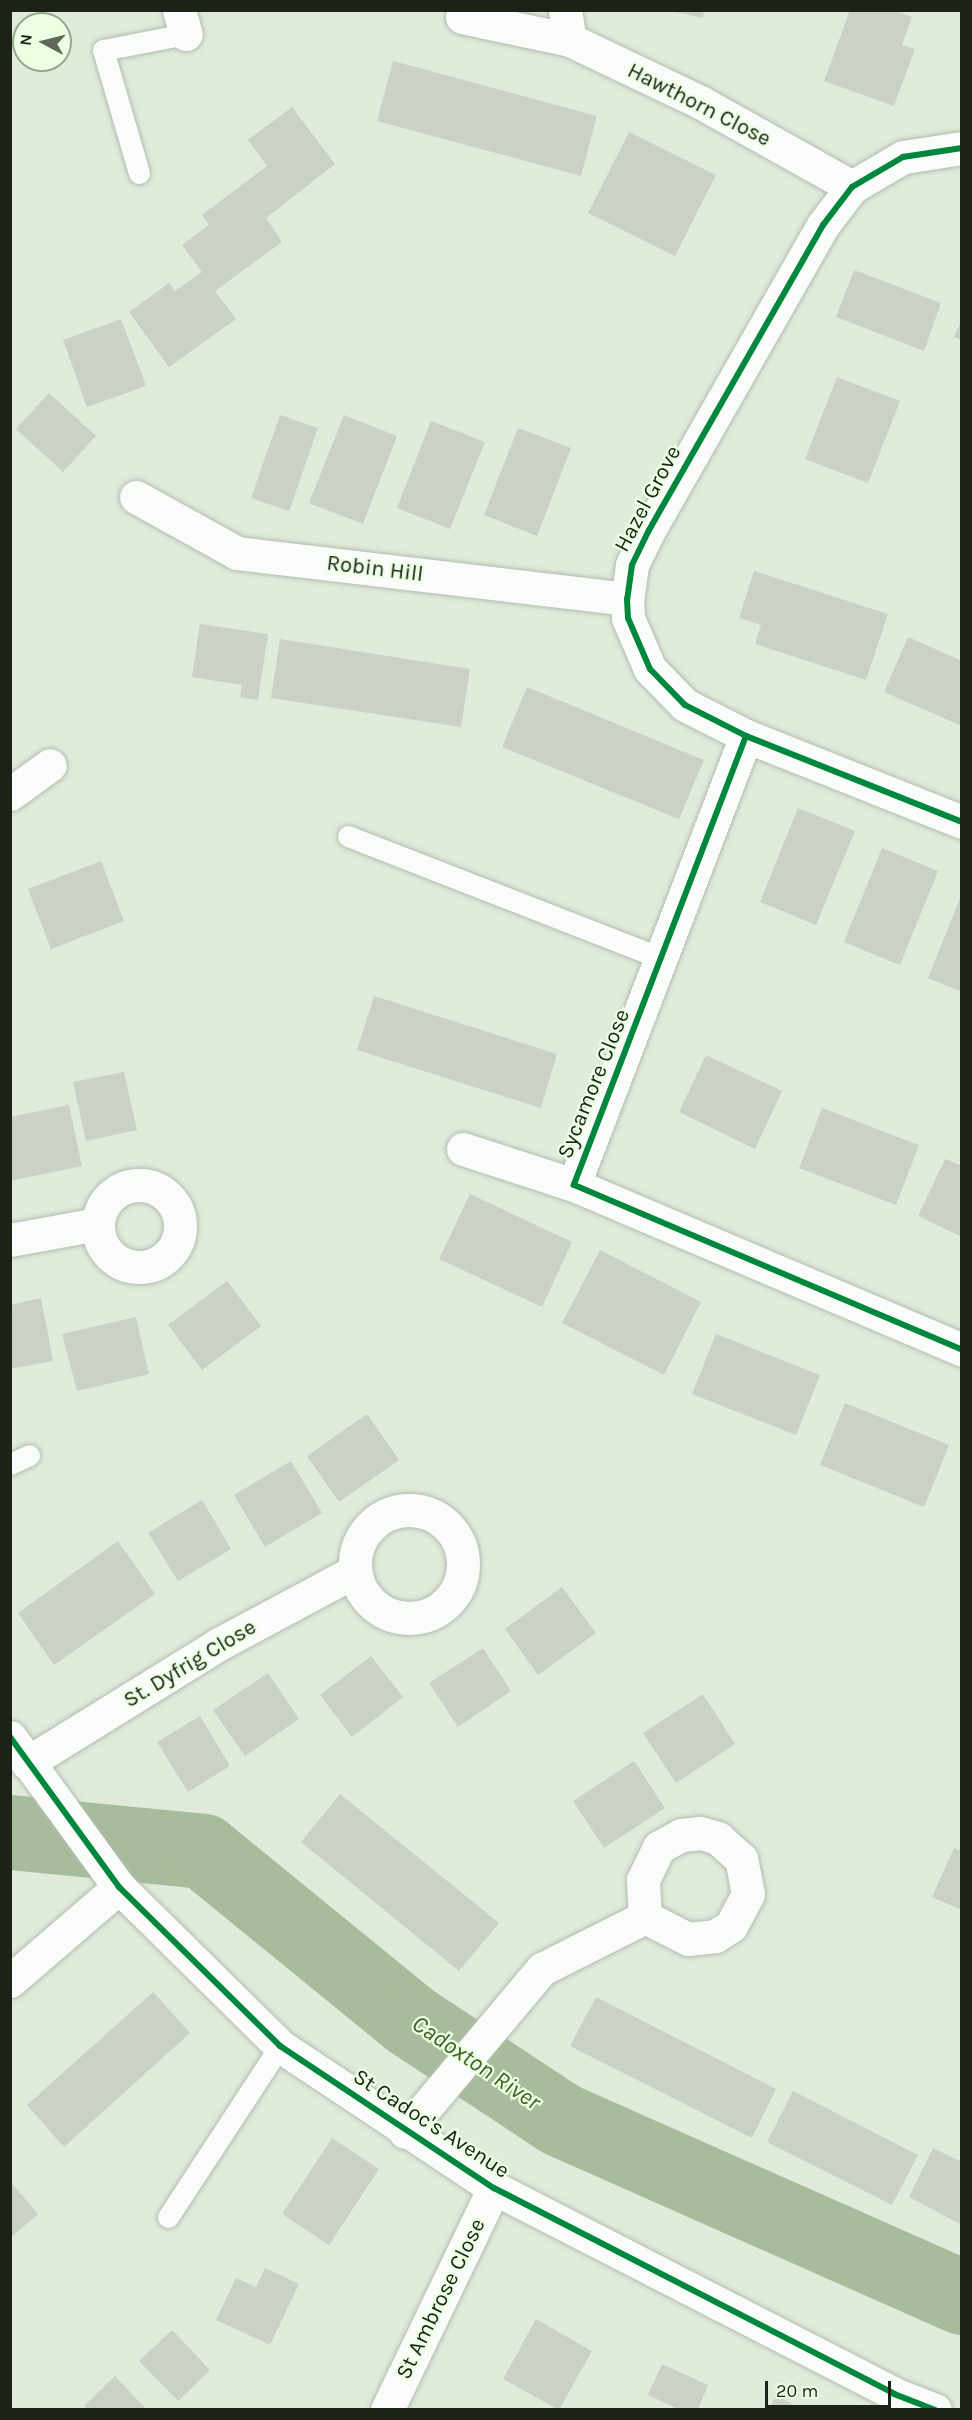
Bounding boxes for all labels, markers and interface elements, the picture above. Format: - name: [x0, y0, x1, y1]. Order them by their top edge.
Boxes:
- north arrow: [12, 12, 72, 72]
- text: N: [15, 33, 36, 47]
- street label: Hawthorn Close: [623, 58, 775, 152]
- street label: Hazel Grove: [609, 441, 687, 557]
- street label: Robin Hill: [325, 550, 425, 588]
- street label: Sycamore Close: [552, 1006, 636, 1162]
- street label: St. Dyfrig Close: [119, 1614, 261, 1714]
- water label: Cadoxton River: [406, 2009, 546, 2117]
- street label: St Cadoc's Avenue: [348, 2064, 514, 2184]
- street label: St Ambrose Close: [391, 2214, 491, 2384]
- scale bar: [768, 2369, 894, 2407]
- text: 20 m: [776, 2380, 818, 2402]

